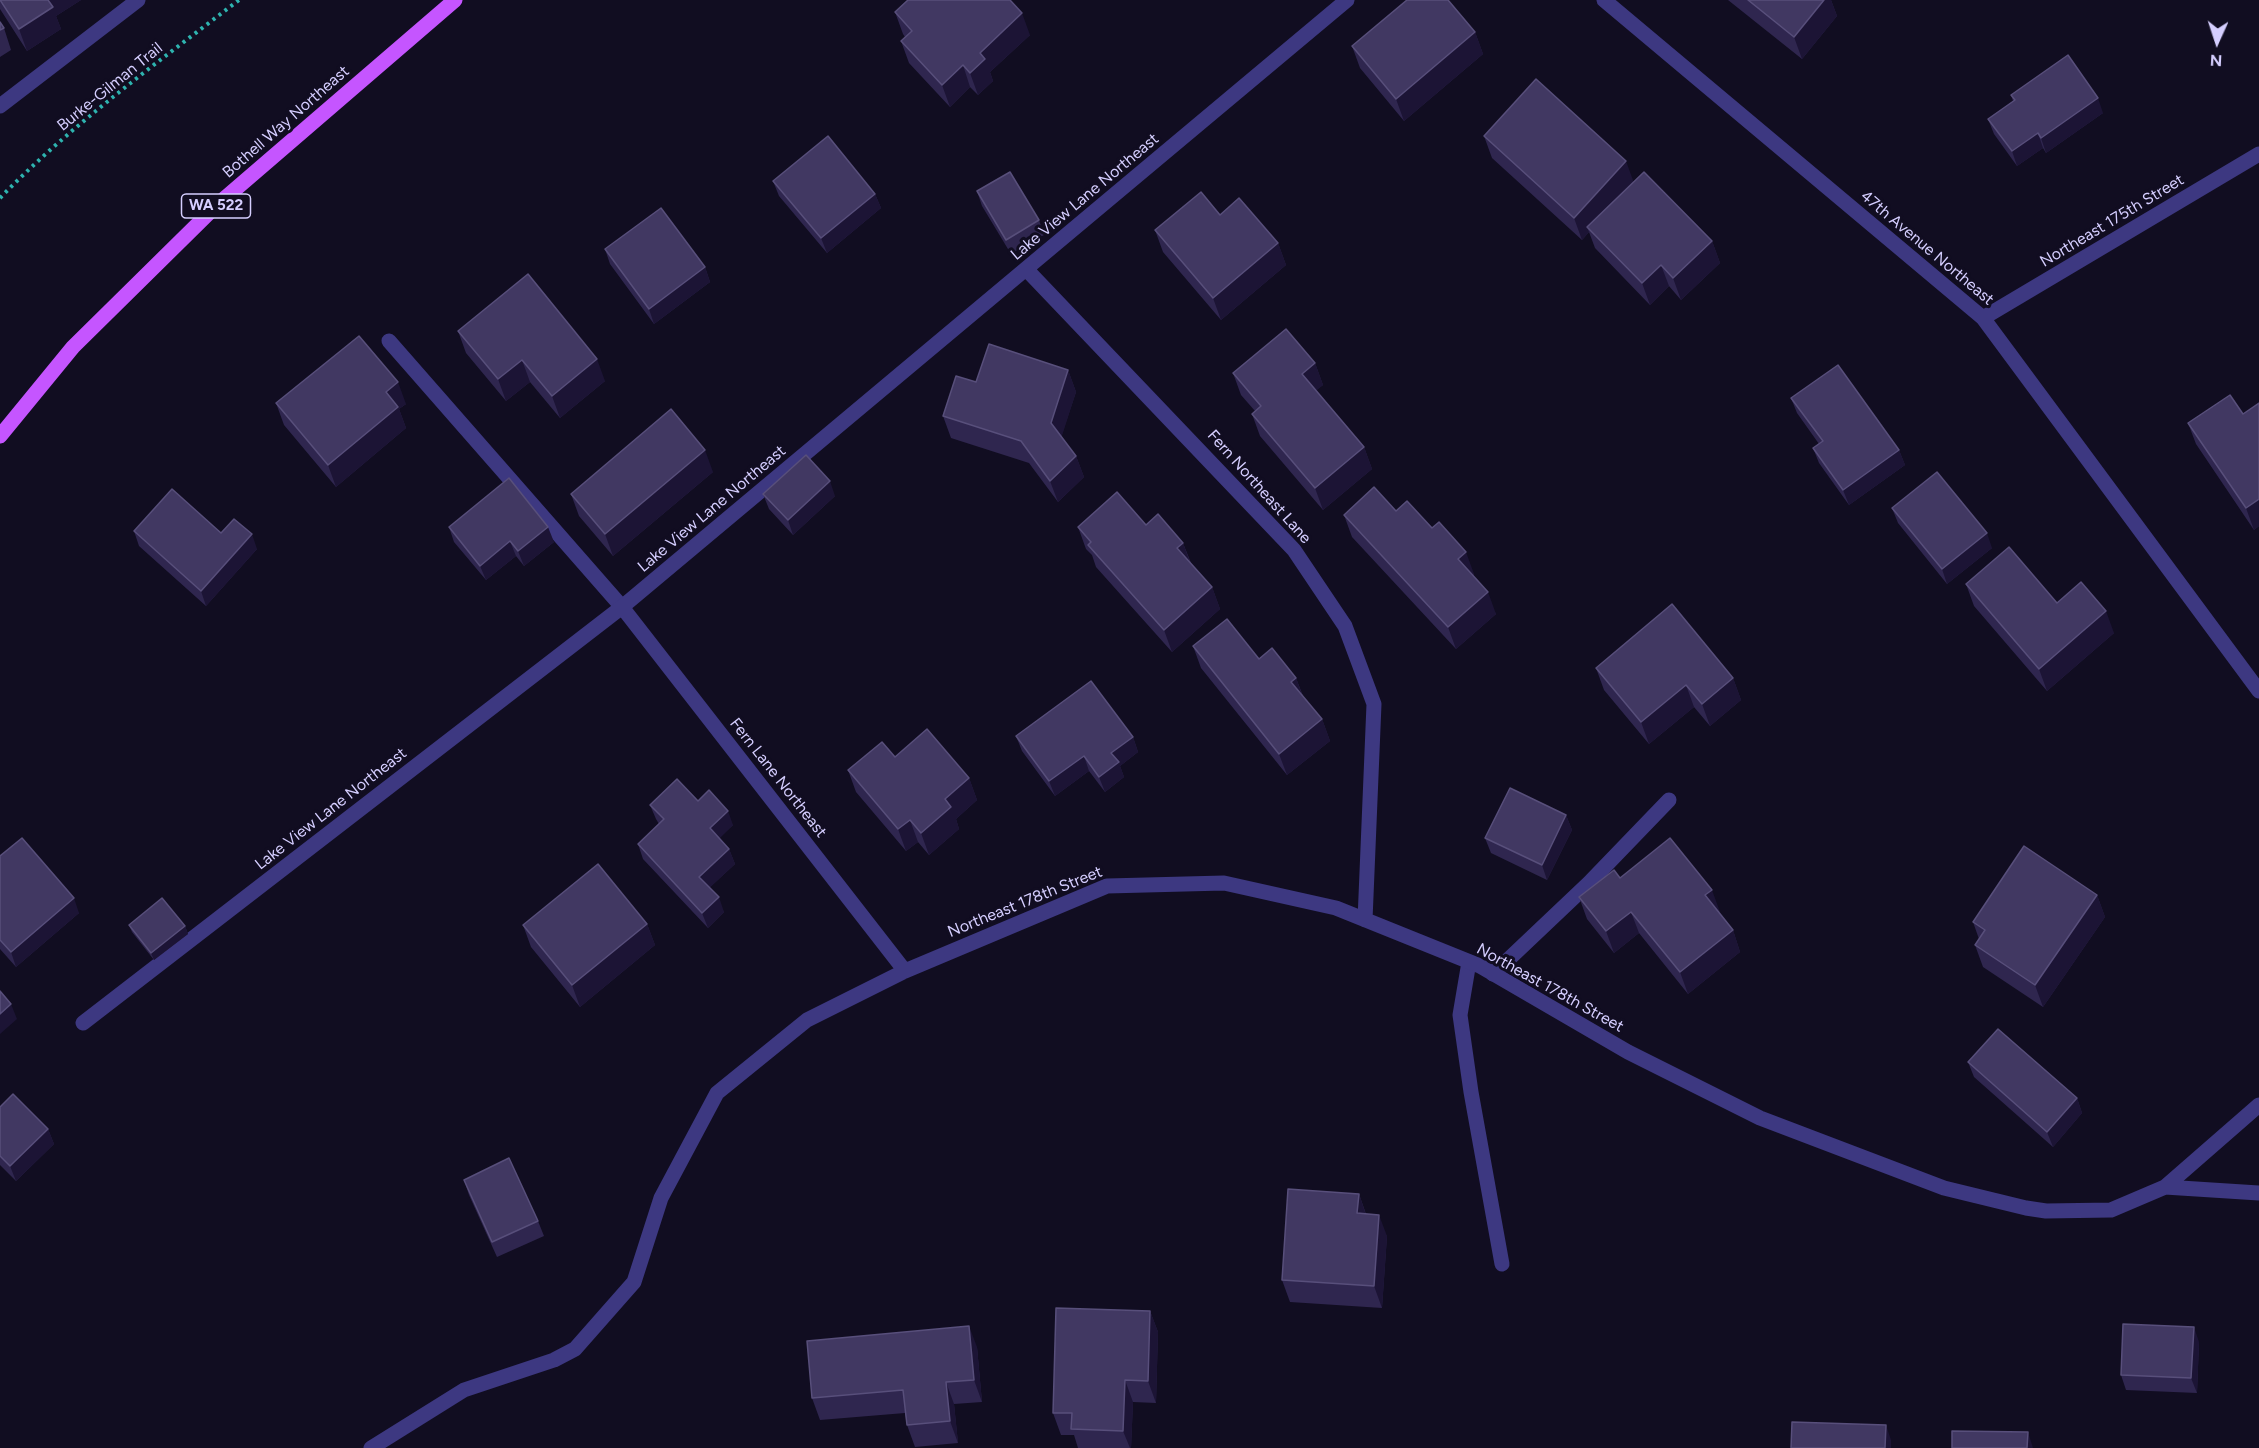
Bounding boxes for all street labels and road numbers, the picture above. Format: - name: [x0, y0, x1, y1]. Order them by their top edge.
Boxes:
- street label: Burke-Gilman Trail: [53, 39, 167, 135]
- street label: Bothell Way Northeast: [219, 62, 353, 182]
- street label: Lake View Lane Northeast: [1007, 130, 1163, 264]
- street label: Northeast 175th Street: [2037, 170, 2187, 272]
- street label: 47th Avenue Northeast: [1856, 187, 1998, 309]
- road number: WA 522: [182, 194, 250, 218]
- street label: Fern Northeast Lane: [1203, 426, 1315, 548]
- street label: Lake View Lane Northeast: [634, 442, 790, 576]
- street label: Fern Lane Northeast: [725, 715, 831, 841]
- street label: Lake View Lane Northeast: [251, 744, 411, 874]
- street label: Northeast 178th Street: [945, 862, 1105, 942]
- street label: Northeast 178th Street: [1473, 940, 1627, 1036]

